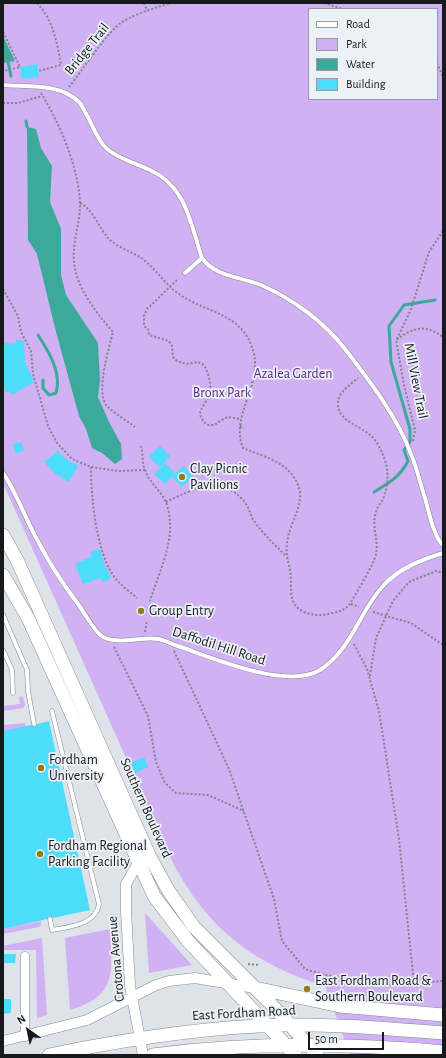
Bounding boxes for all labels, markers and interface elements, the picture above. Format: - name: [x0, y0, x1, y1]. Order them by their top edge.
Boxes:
- legend: [308, 8, 438, 100]
- text: Road: [346, 18, 370, 30]
- street label: Bridge Trail: [61, 20, 113, 78]
- text: Park: [346, 38, 367, 50]
- text: Water: [346, 58, 375, 70]
- text: Building: [346, 78, 386, 90]
- street label: Mill View Trail: [400, 342, 432, 420]
- park label: Azalea Garden: [253, 366, 333, 382]
- park label: Bronx Park: [193, 385, 251, 401]
- place label: Clay Picnic Pavilions: [190, 461, 247, 494]
- marker: Clay Picnic Pavilions: [177, 472, 187, 482]
- place label: Group Entry: [149, 603, 214, 619]
- marker: Group Entry: [136, 606, 146, 616]
- street label: Daffodil Hill Road: [170, 623, 268, 669]
- place label: Fordham University: [49, 752, 104, 784]
- street label: Southern Boulevard: [116, 755, 176, 861]
- marker: Fordham University: [36, 763, 46, 773]
- place label: Fordham Regional Parking Facility: [48, 838, 147, 870]
- marker: Fordham Regional Parking Facility: [35, 849, 45, 859]
- street label: Crotona Avenue: [104, 915, 128, 1003]
- place label: East Fordham Road & Southern Boulevard: [315, 973, 431, 1006]
- marker: East Fordham Road & Southern Boulevard: [302, 984, 312, 994]
- street label: East Fordham Road: [192, 1002, 296, 1024]
- north arrow: [8, 1010, 48, 1050]
- text: N: [15, 1013, 27, 1026]
- scale bar: [310, 1024, 386, 1050]
- text: 50 m: [315, 1033, 338, 1045]

